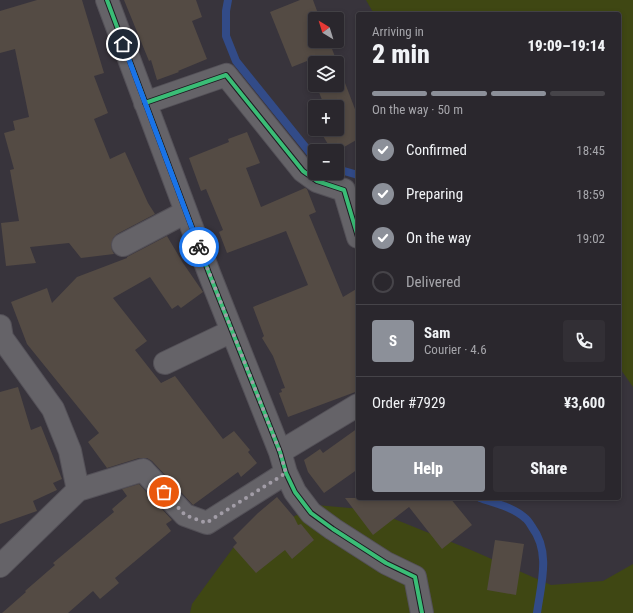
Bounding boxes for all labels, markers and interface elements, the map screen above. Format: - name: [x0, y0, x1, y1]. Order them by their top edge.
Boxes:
- north arrow: [308, 12, 344, 48]
- map controls: [308, 12, 344, 180]
- text: Arriving in: [372, 24, 424, 39]
- pin: [106, 27, 140, 61]
- icon: home: [112, 33, 134, 55]
- text: 19:09–19:14: [527, 37, 605, 55]
- text: 2 min: [372, 39, 430, 69]
- button: layers: [308, 56, 344, 92]
- button: +: [308, 100, 344, 136]
- text: On the way · 50 m: [372, 102, 463, 117]
- icon: check: [372, 139, 394, 161]
- text: Confirmed: [406, 141, 467, 159]
- text: 18:45: [576, 143, 605, 158]
- button: −: [308, 144, 344, 180]
- icon: check: [372, 183, 394, 205]
- text: Preparing: [406, 185, 463, 203]
- text: 18:59: [576, 187, 605, 202]
- courier: [179, 227, 219, 267]
- icon: check: [372, 227, 394, 249]
- text: On the way: [406, 229, 471, 247]
- text: 19:02: [576, 231, 605, 246]
- icon: bike: [188, 236, 210, 258]
- text: Delivered: [406, 273, 461, 291]
- button: phone: [563, 320, 605, 362]
- text: Sam: [424, 324, 450, 342]
- text: S: [389, 332, 397, 350]
- text: Courier · 4.6: [424, 342, 487, 357]
- text: Order #7929: [372, 394, 446, 412]
- text: ¥3,600: [564, 394, 605, 412]
- button: Help: [372, 446, 485, 492]
- button: Share: [493, 446, 605, 492]
- pin: [147, 475, 181, 509]
- icon: bag: [153, 481, 175, 503]

